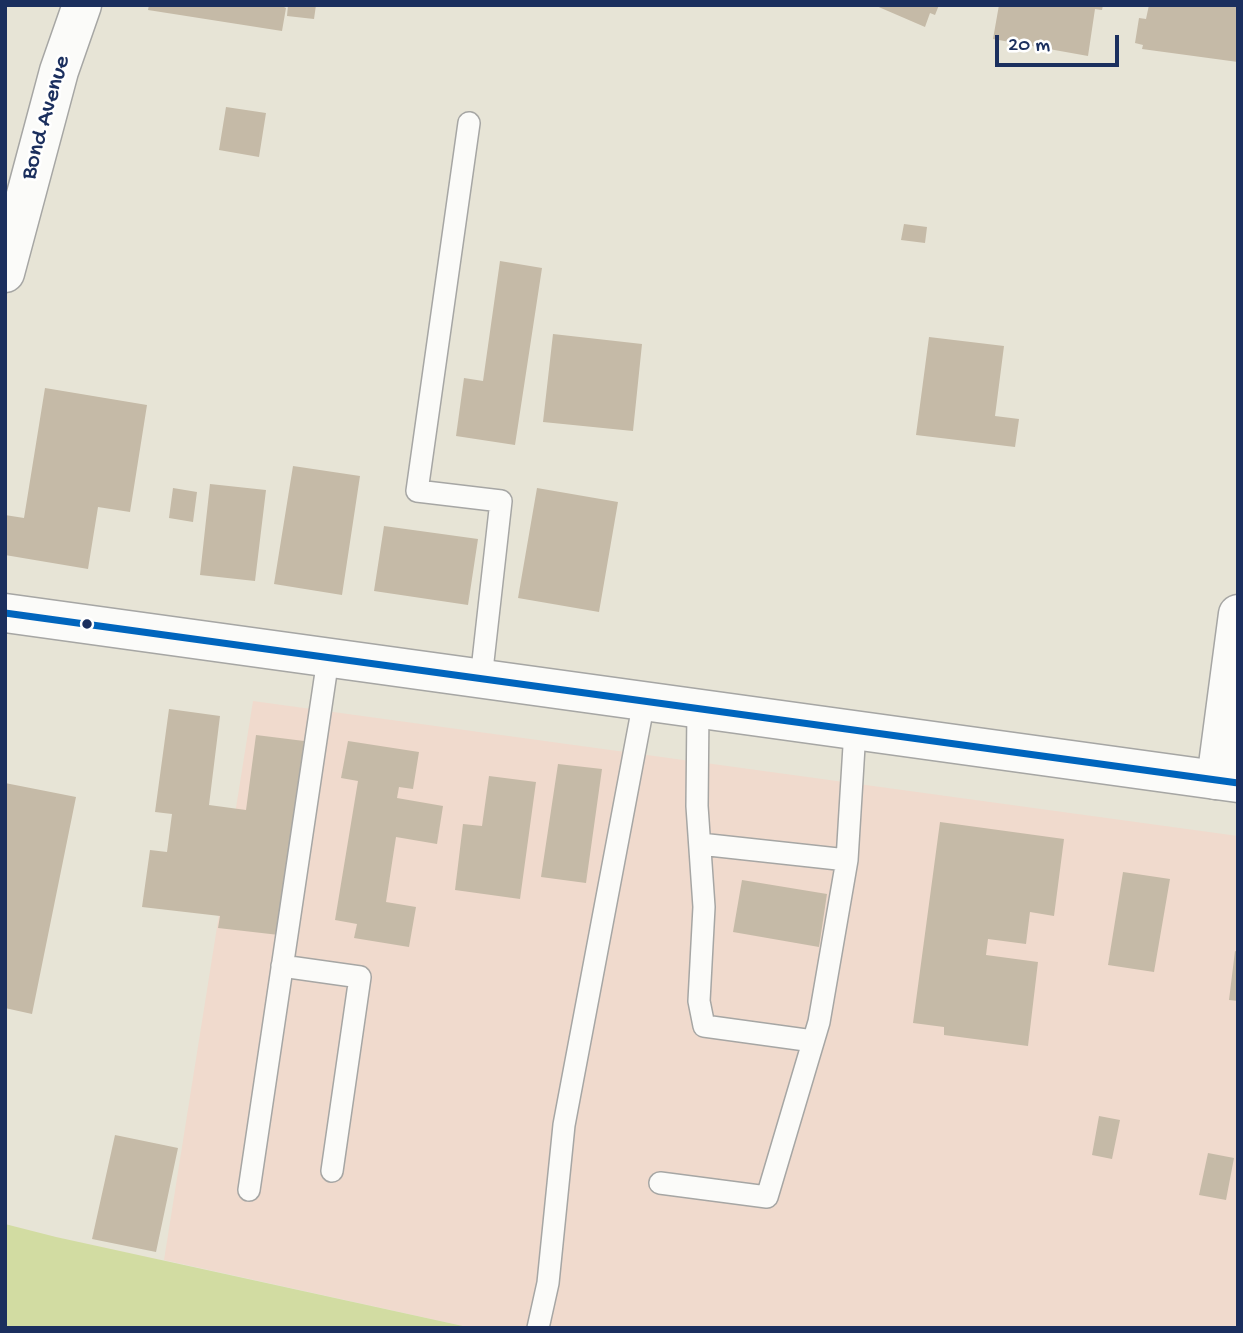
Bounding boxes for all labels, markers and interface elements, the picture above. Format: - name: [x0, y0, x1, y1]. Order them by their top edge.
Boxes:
- scale bar: [998, 21, 1122, 65]
- text: 20 m: [1008, 34, 1050, 59]
- street label: Bond Avenue: [16, 52, 78, 184]
- unlabelled marker: [80, 617, 94, 631]

